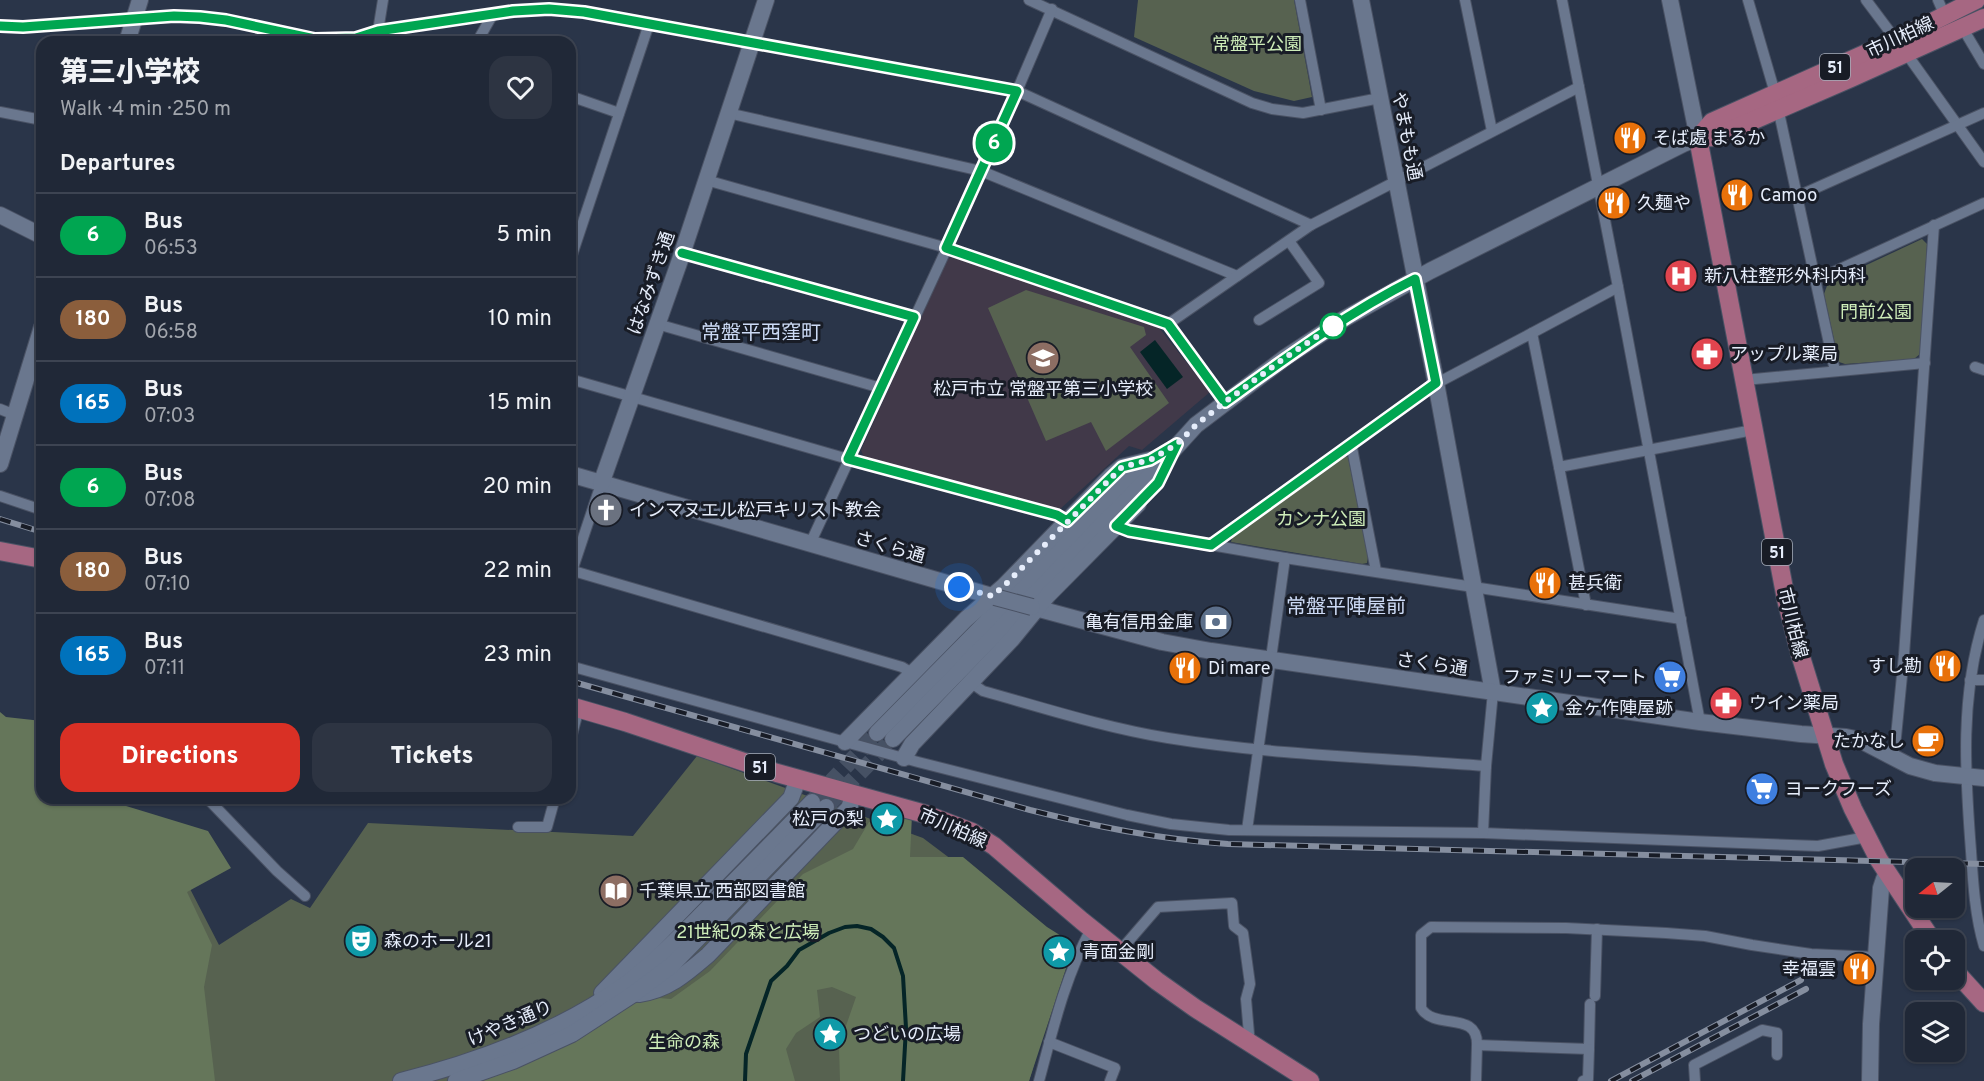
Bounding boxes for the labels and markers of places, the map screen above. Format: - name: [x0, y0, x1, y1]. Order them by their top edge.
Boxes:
- restaurant icon: そば處 まるか: [1612, 120, 1648, 156]
- place label: そば處 まるか: [1653, 128, 1765, 151]
- restaurant icon: Camoo: [1719, 177, 1755, 213]
- restaurant icon: 久麺や: [1596, 185, 1632, 221]
- place label: Camoo: [1760, 185, 1817, 208]
- place label: 久麺や: [1637, 193, 1691, 216]
- hospital icon: 新八柱整形外科内科: [1663, 258, 1699, 294]
- place label: 新八柱整形外科内科: [1704, 266, 1866, 289]
- unlabelled marker: [1320, 313, 1346, 339]
- pharmacy icon: アップル薬局: [1689, 336, 1725, 372]
- school or university icon: 松戸市立 常盤平第三小学校: [1025, 340, 1061, 376]
- place label: アップル薬局: [1730, 344, 1838, 367]
- place label: 松戸市立 常盤平第三小学校: [933, 379, 1153, 402]
- church icon: インマヌエル松戸キリスト教会: [588, 492, 624, 528]
- place label: インマヌエル松戸キリスト教会: [629, 500, 881, 523]
- restaurant icon: 甚兵衛: [1527, 565, 1563, 601]
- place label: 甚兵衛: [1568, 573, 1622, 596]
- bank icon: 亀有信用金庫: [1198, 604, 1234, 640]
- place label: 亀有信用金庫: [1085, 612, 1193, 635]
- restaurant icon: すし勘: [1927, 648, 1963, 684]
- restaurant icon: Di mare: [1167, 650, 1203, 686]
- place label: すし勘: [1868, 656, 1922, 679]
- place label: Di mare: [1208, 658, 1270, 681]
- supermarket icon: ファミリーマート: [1652, 659, 1688, 695]
- place label: ファミリーマート: [1503, 667, 1647, 690]
- pharmacy icon: ウイン薬局: [1708, 685, 1744, 721]
- place icon: 金ヶ作陣屋跡: [1524, 690, 1560, 726]
- place label: ウイン薬局: [1749, 693, 1839, 716]
- place label: 金ヶ作陣屋跡: [1565, 698, 1673, 721]
- cafe icon: たかなし: [1910, 723, 1946, 759]
- place label: たかなし: [1833, 731, 1905, 754]
- supermarket icon: ヨークフーズ: [1744, 771, 1780, 807]
- place label: ヨークフーズ: [1785, 779, 1892, 802]
- place icon: 松戸の梨: [869, 801, 905, 837]
- place label: 松戸の梨: [792, 809, 864, 832]
- library icon: 千葉県立 西部図書館: [598, 873, 634, 909]
- place label: 千葉県立 西部図書館: [639, 881, 805, 904]
- theatre icon: 森のホール21: [343, 923, 379, 959]
- place label: 森のホール21: [384, 931, 492, 954]
- place icon: 青面金剛: [1041, 934, 1077, 970]
- place label: 青面金剛: [1082, 942, 1154, 965]
- restaurant icon: 幸福雲: [1841, 951, 1877, 987]
- place label: 幸福雲: [1782, 959, 1836, 982]
- place icon: つどいの広場: [812, 1016, 848, 1052]
- place label: つどいの広場: [853, 1024, 961, 1047]

